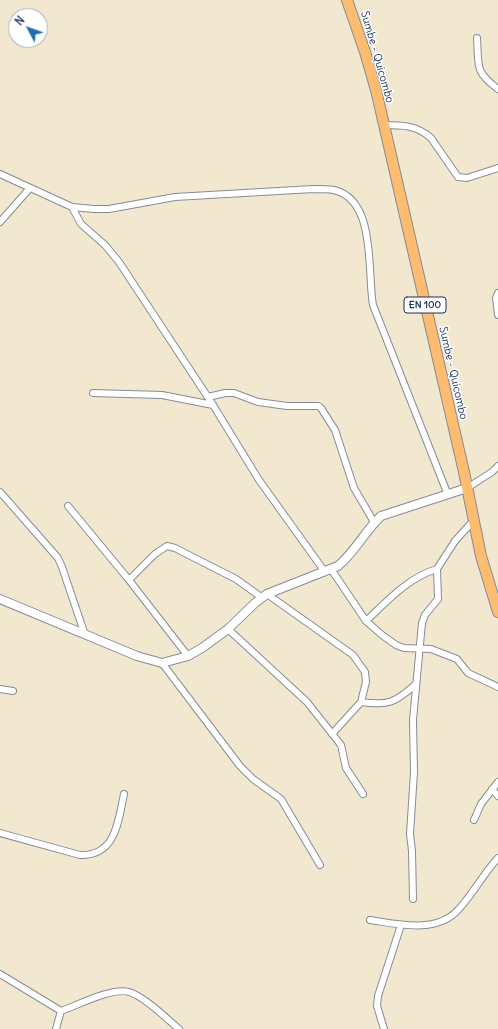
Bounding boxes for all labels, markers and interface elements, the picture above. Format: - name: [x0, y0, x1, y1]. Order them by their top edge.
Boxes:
- north arrow: [8, 8, 48, 48]
- street label: Sumbe - Quicombo: [358, 10, 396, 104]
- text: N: [12, 13, 27, 28]
- road number: EN 100: [404, 297, 446, 313]
- street label: Sumbe - Quicombo: [436, 325, 470, 421]

